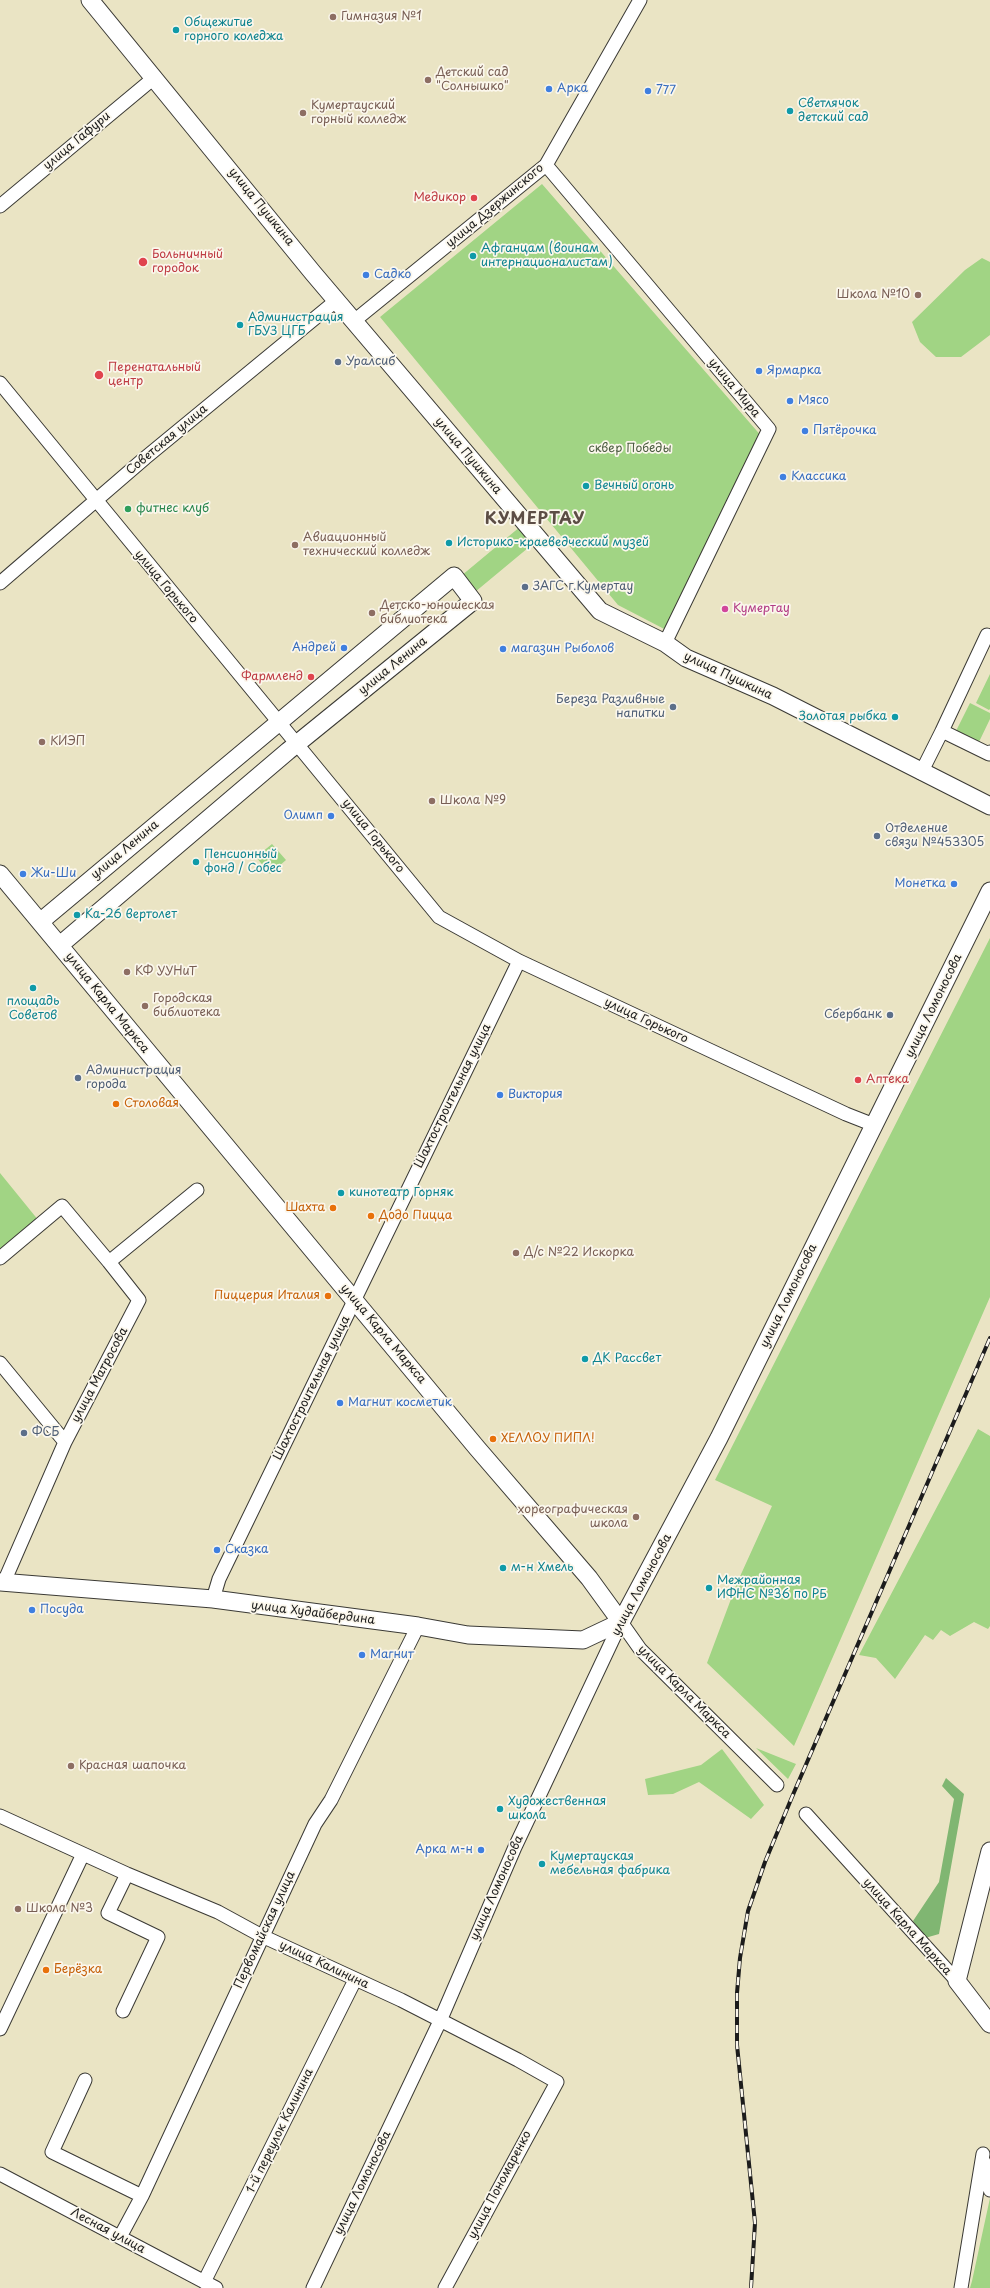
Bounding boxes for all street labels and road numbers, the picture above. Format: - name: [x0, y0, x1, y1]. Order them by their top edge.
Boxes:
- street label: улица Гафури: [41, 109, 113, 173]
- street label: улица Дзержинского: [443, 161, 547, 251]
- street label: улица Пушкина: [225, 165, 297, 249]
- street label: улица Мира: [705, 355, 763, 421]
- street label: Советская улица: [124, 402, 210, 478]
- street label: улица Пушкина: [432, 415, 504, 497]
- street label: улица Горького: [131, 548, 201, 626]
- street label: улица Ленина: [356, 634, 430, 698]
- street label: улица Пушкина: [681, 649, 775, 703]
- street label: улица Горького: [339, 796, 407, 876]
- street label: улица Ленина: [88, 818, 162, 882]
- street label: улица Карла Маркса: [62, 950, 152, 1056]
- street label: улица Ломоносова: [903, 952, 965, 1060]
- street label: улица Горького: [602, 995, 690, 1047]
- street label: Шахтостроительная улица: [412, 1022, 494, 1170]
- street label: улица Ломоносова: [758, 1242, 820, 1350]
- street label: улица Карла Маркса: [337, 1281, 429, 1387]
- street label: Шахтостроительная улица: [271, 1314, 353, 1462]
- street label: улица Матросова: [69, 1325, 131, 1425]
- street label: улица Ломоносова: [609, 1531, 675, 1639]
- street label: улица Худайбердина: [250, 1598, 376, 1628]
- street label: улица Карла Маркса: [635, 1643, 733, 1741]
- street label: улица Ломоносова: [467, 1833, 527, 1943]
- street label: Первомайская улица: [231, 1869, 299, 1991]
- street label: улица Карла Маркса: [860, 1876, 954, 1978]
- street label: улица Калинина: [277, 1938, 371, 1992]
- street label: 1-й переулок Калинина: [243, 2066, 317, 2196]
- street label: улица Пономаренко: [465, 2128, 535, 2242]
- street label: улица Ломоносова: [332, 2129, 394, 2237]
- street label: Лесная улица: [68, 2205, 148, 2257]

